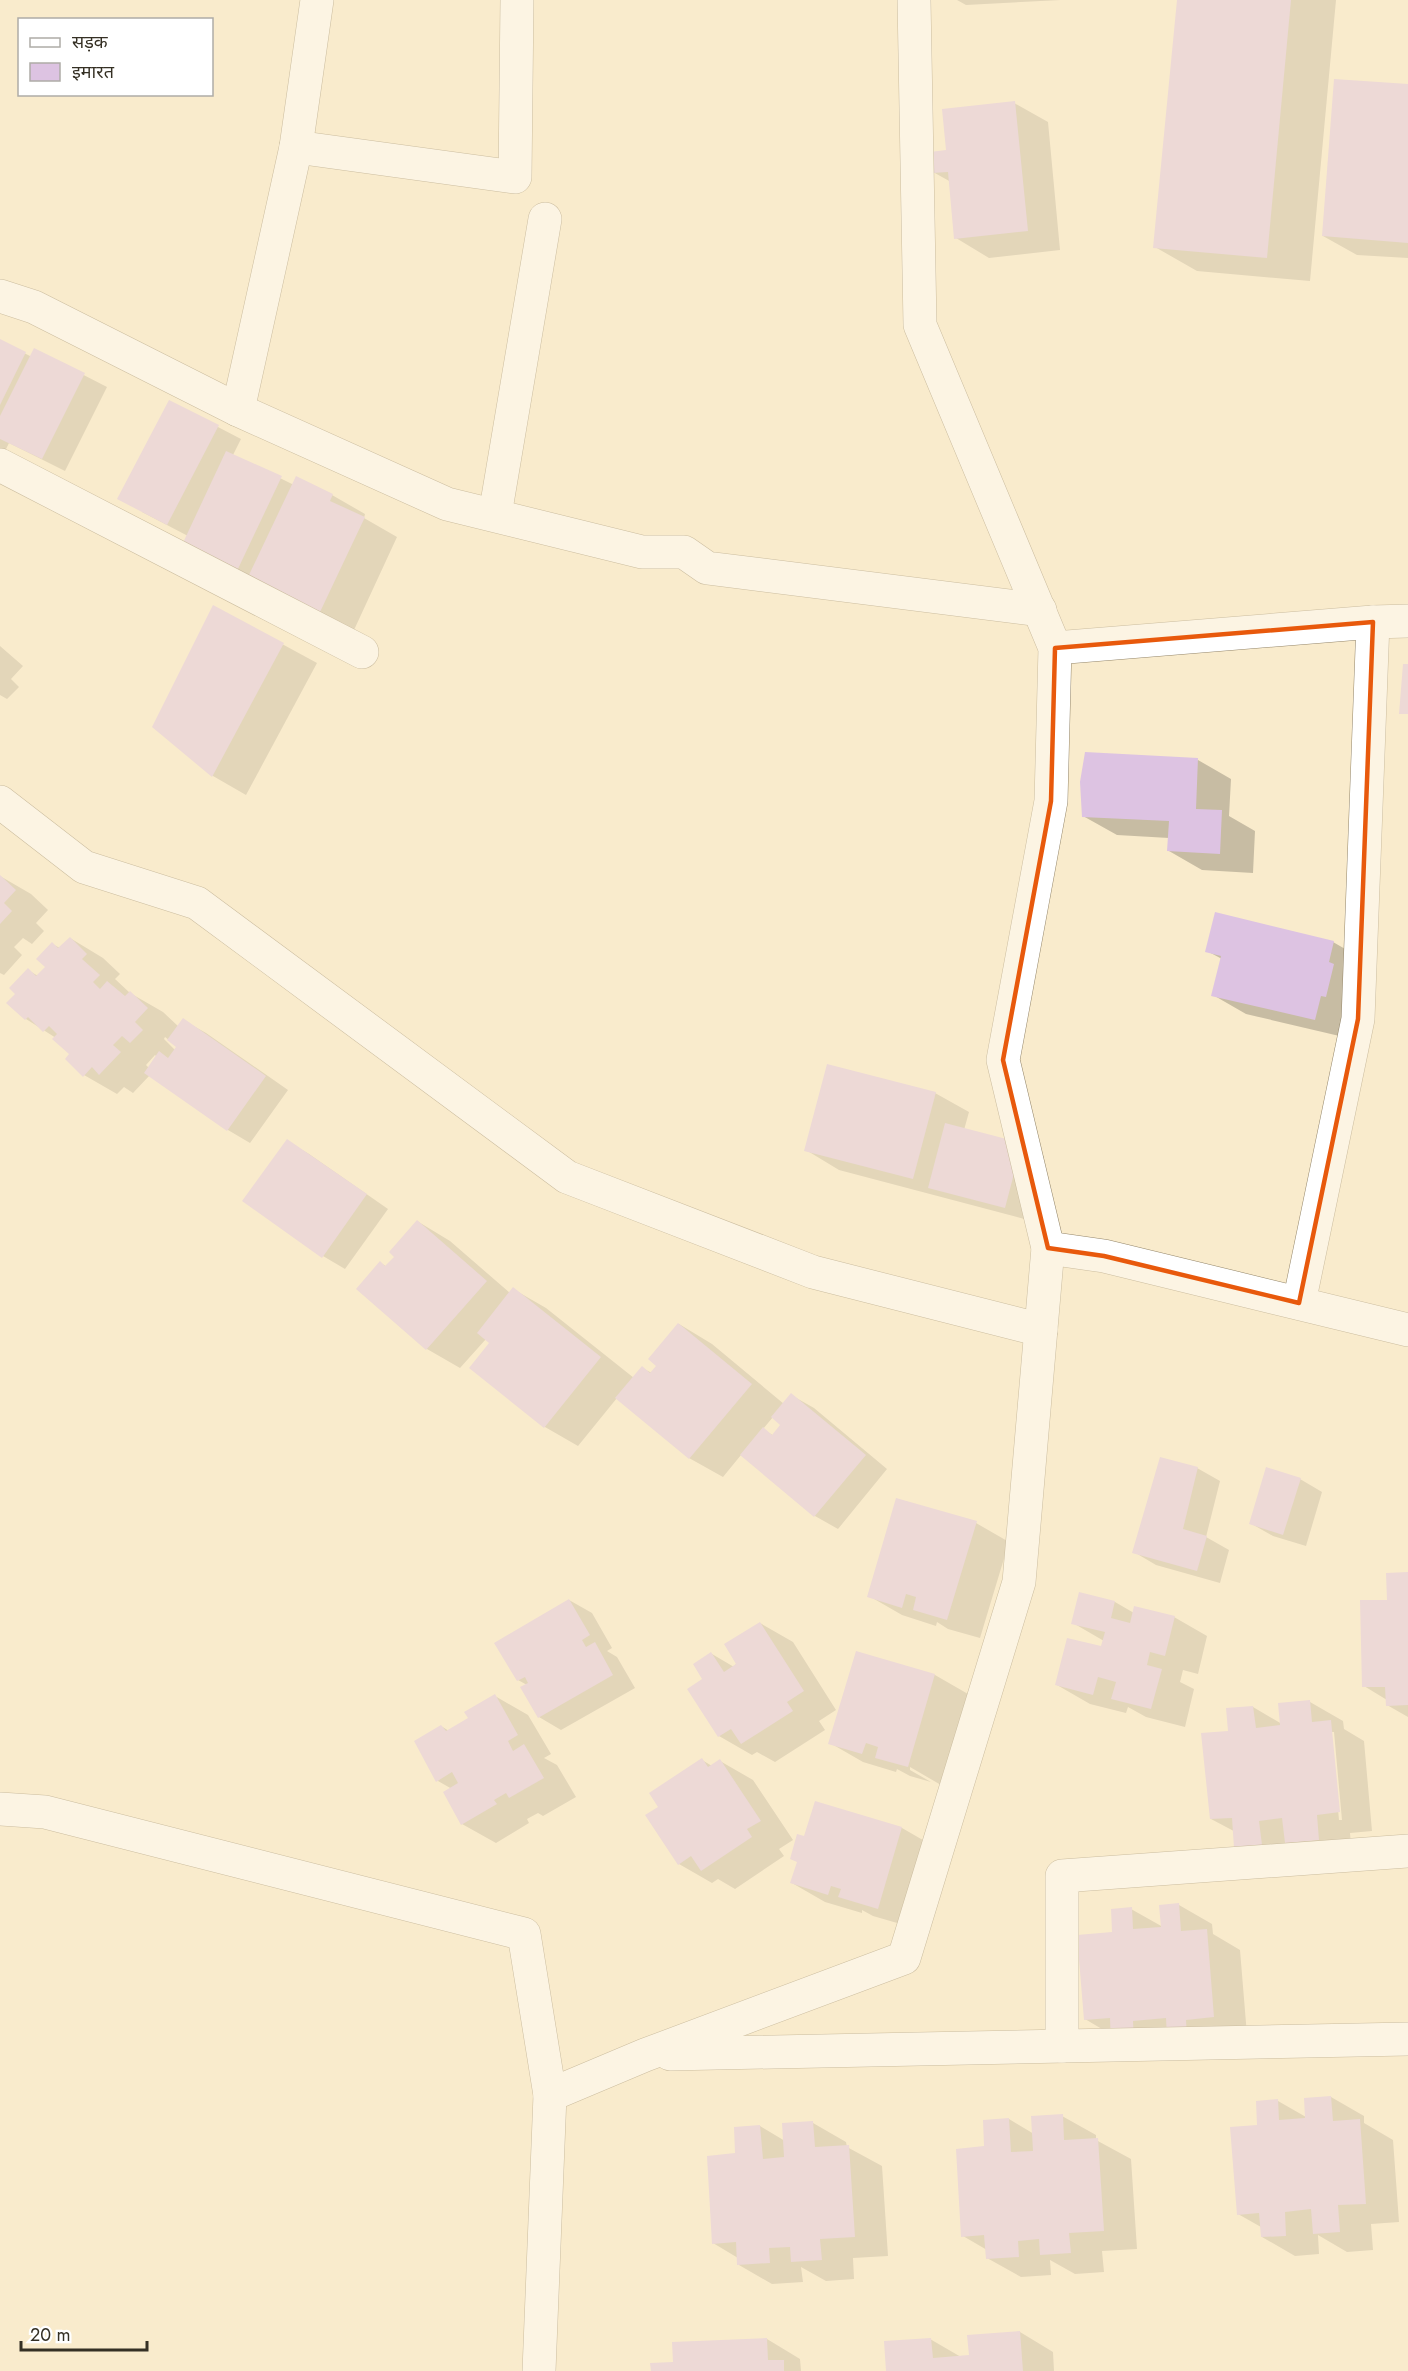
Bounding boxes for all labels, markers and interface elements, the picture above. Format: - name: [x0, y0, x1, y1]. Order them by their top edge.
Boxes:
- legend: [18, 18, 213, 96]
- text: सड़क: [72, 29, 109, 55]
- text: इमारत: [72, 59, 115, 85]
- scale bar: [21, 2314, 147, 2352]
- text: 20 m: [30, 2322, 70, 2348]

